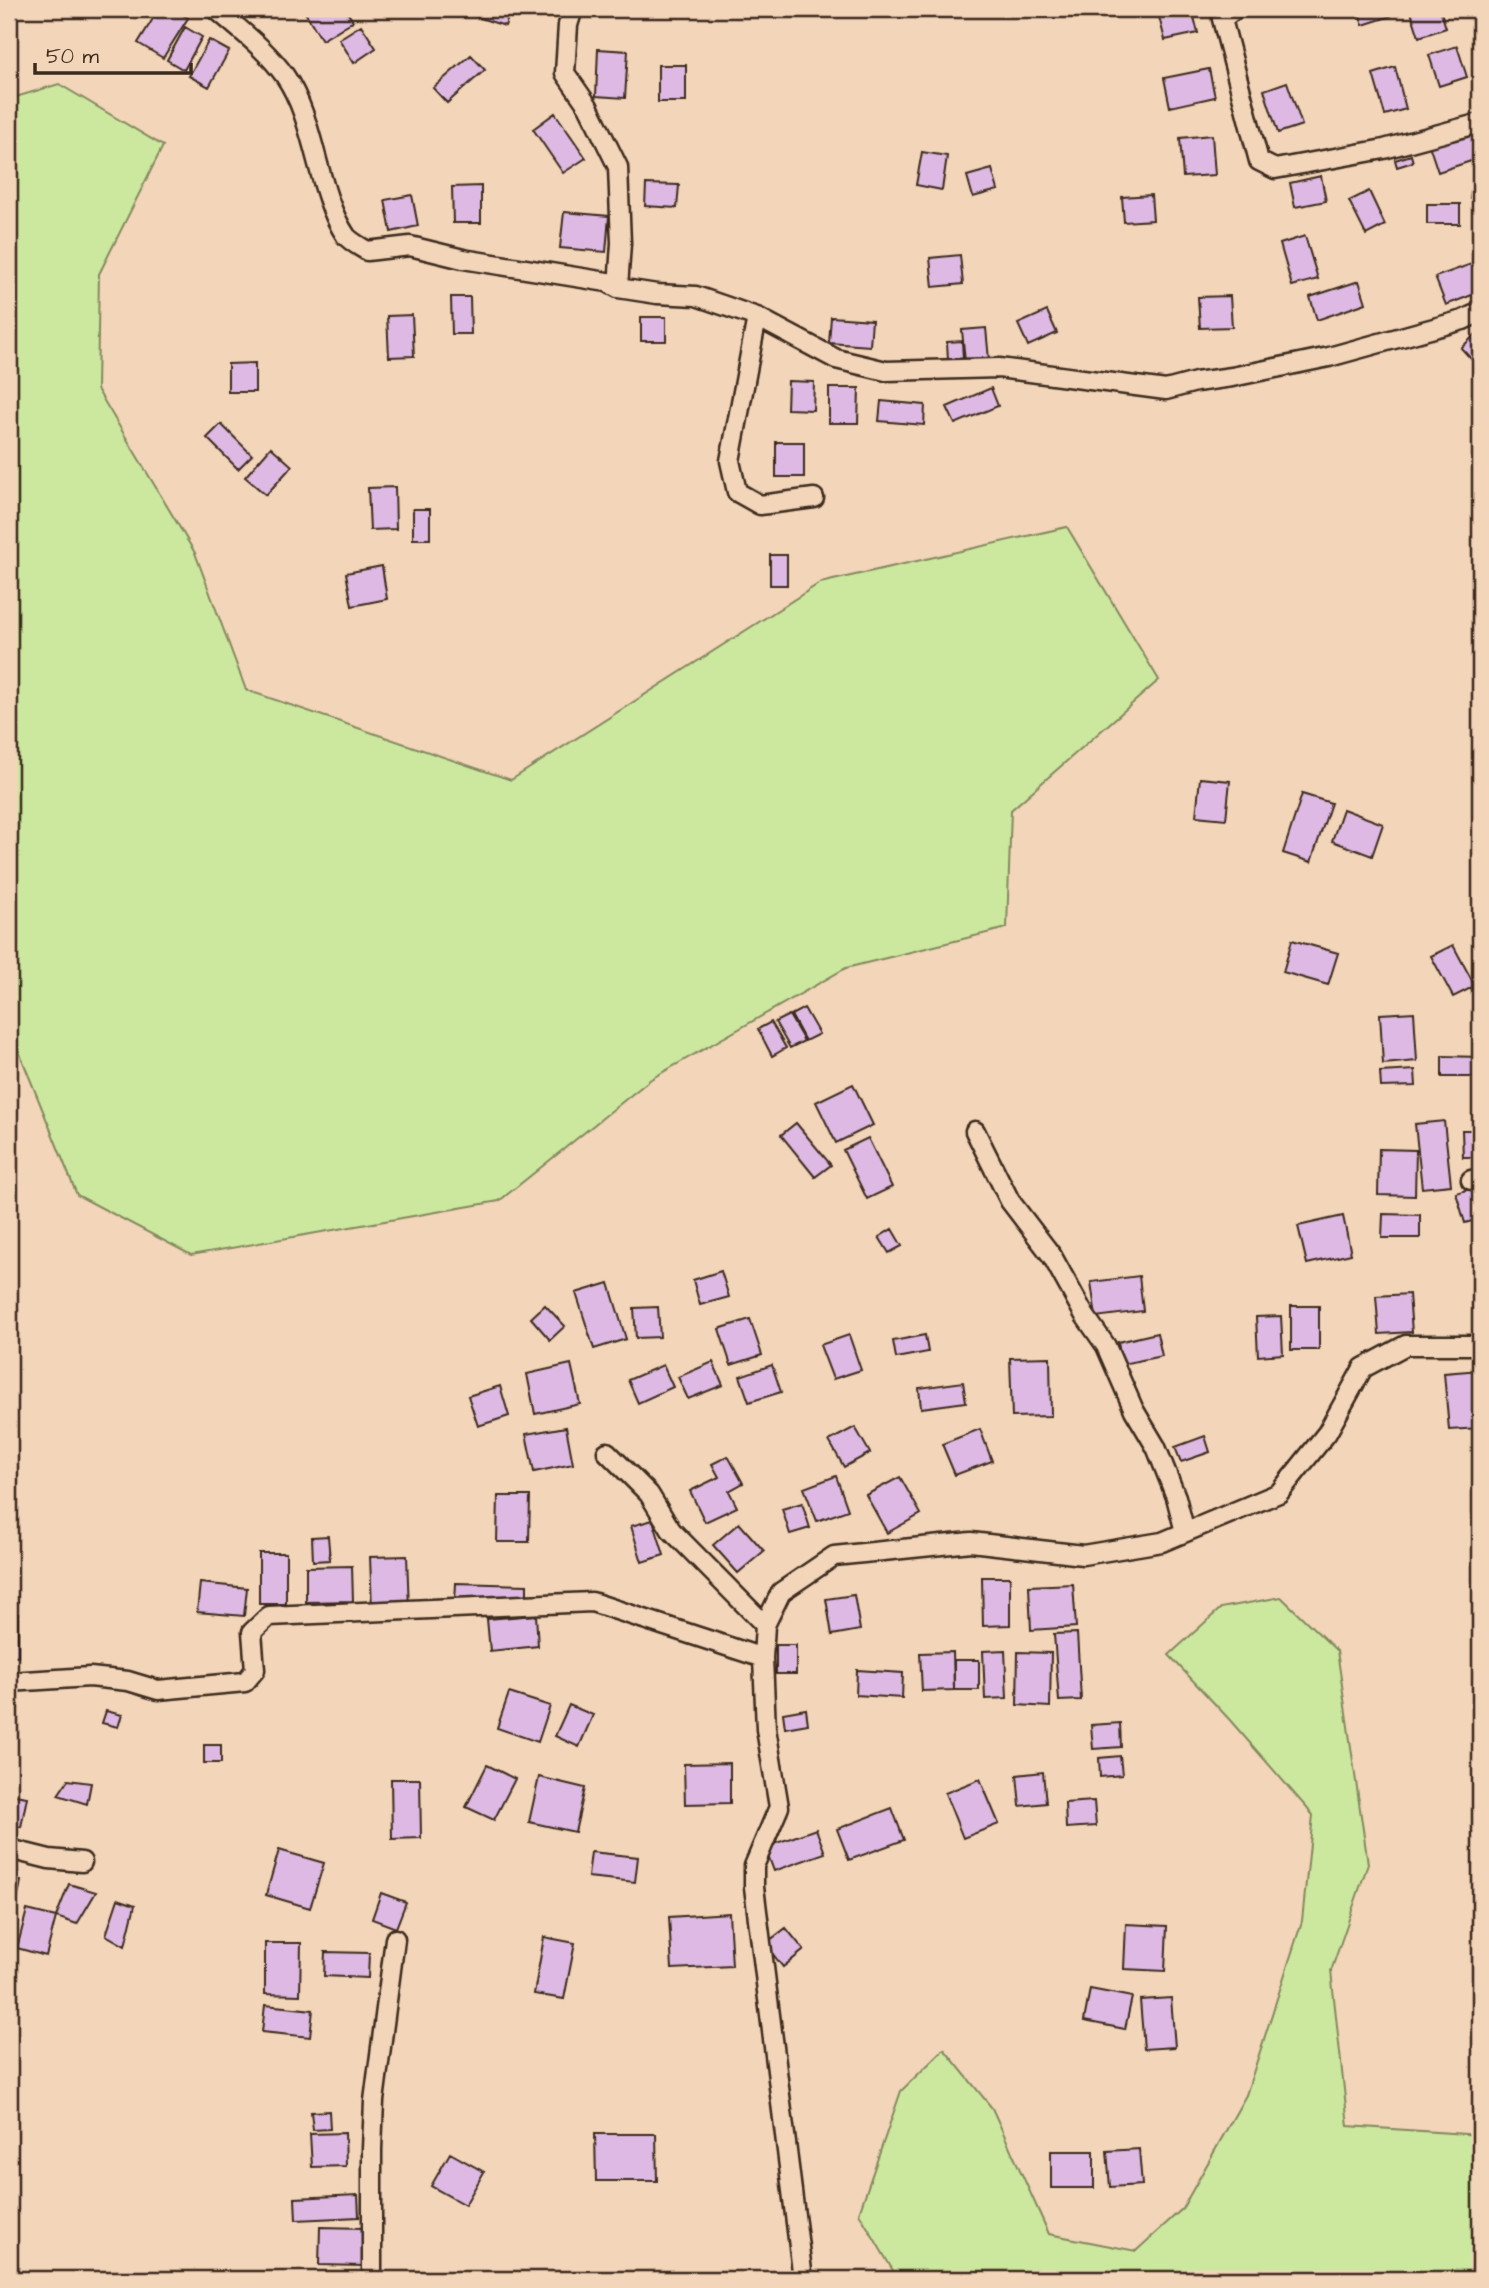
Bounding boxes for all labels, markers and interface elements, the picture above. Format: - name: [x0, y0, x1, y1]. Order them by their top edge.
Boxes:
- scale bar: [35, 32, 191, 76]
- text: 50 m: [46, 42, 100, 71]

